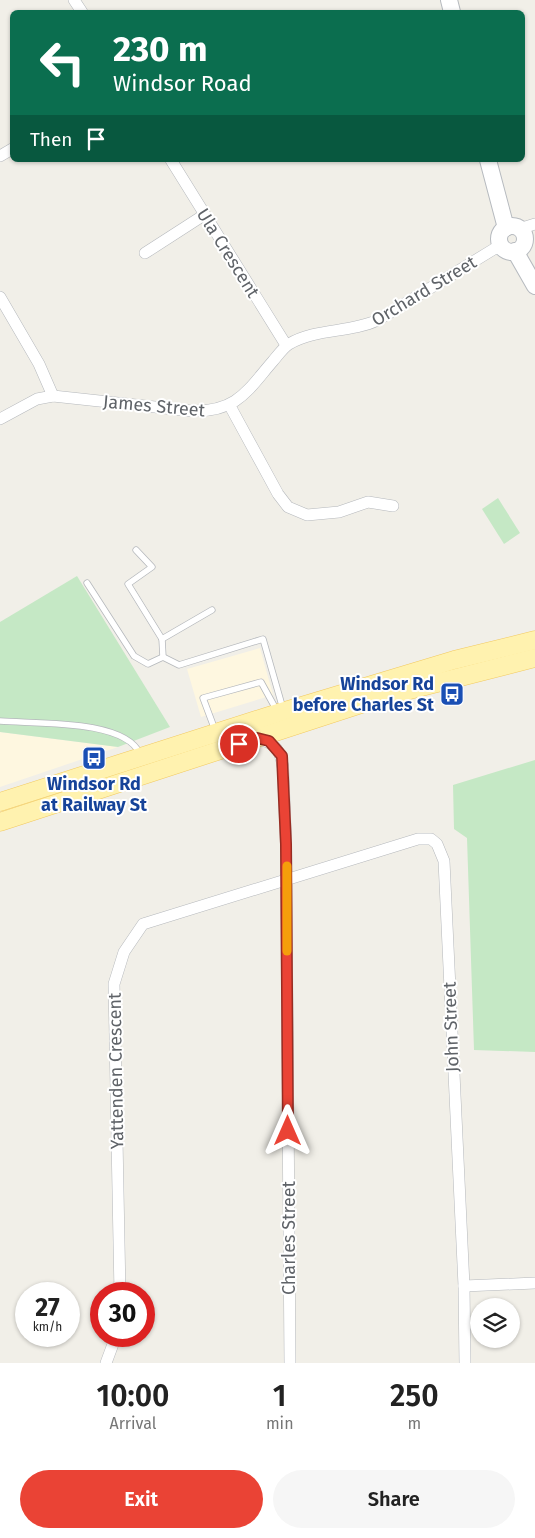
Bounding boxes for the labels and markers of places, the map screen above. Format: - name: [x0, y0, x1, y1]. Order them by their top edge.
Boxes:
- place label: Windsor Rd before Charles St: [293, 673, 435, 716]
- bus stop icon: Windsor Rd before Charles St: [439, 681, 465, 707]
- pin: [218, 723, 260, 765]
- bus stop icon: Windsor Rd at Railway St: [81, 745, 107, 771]
- place label: Windsor Rd at Railway St: [41, 773, 148, 816]

